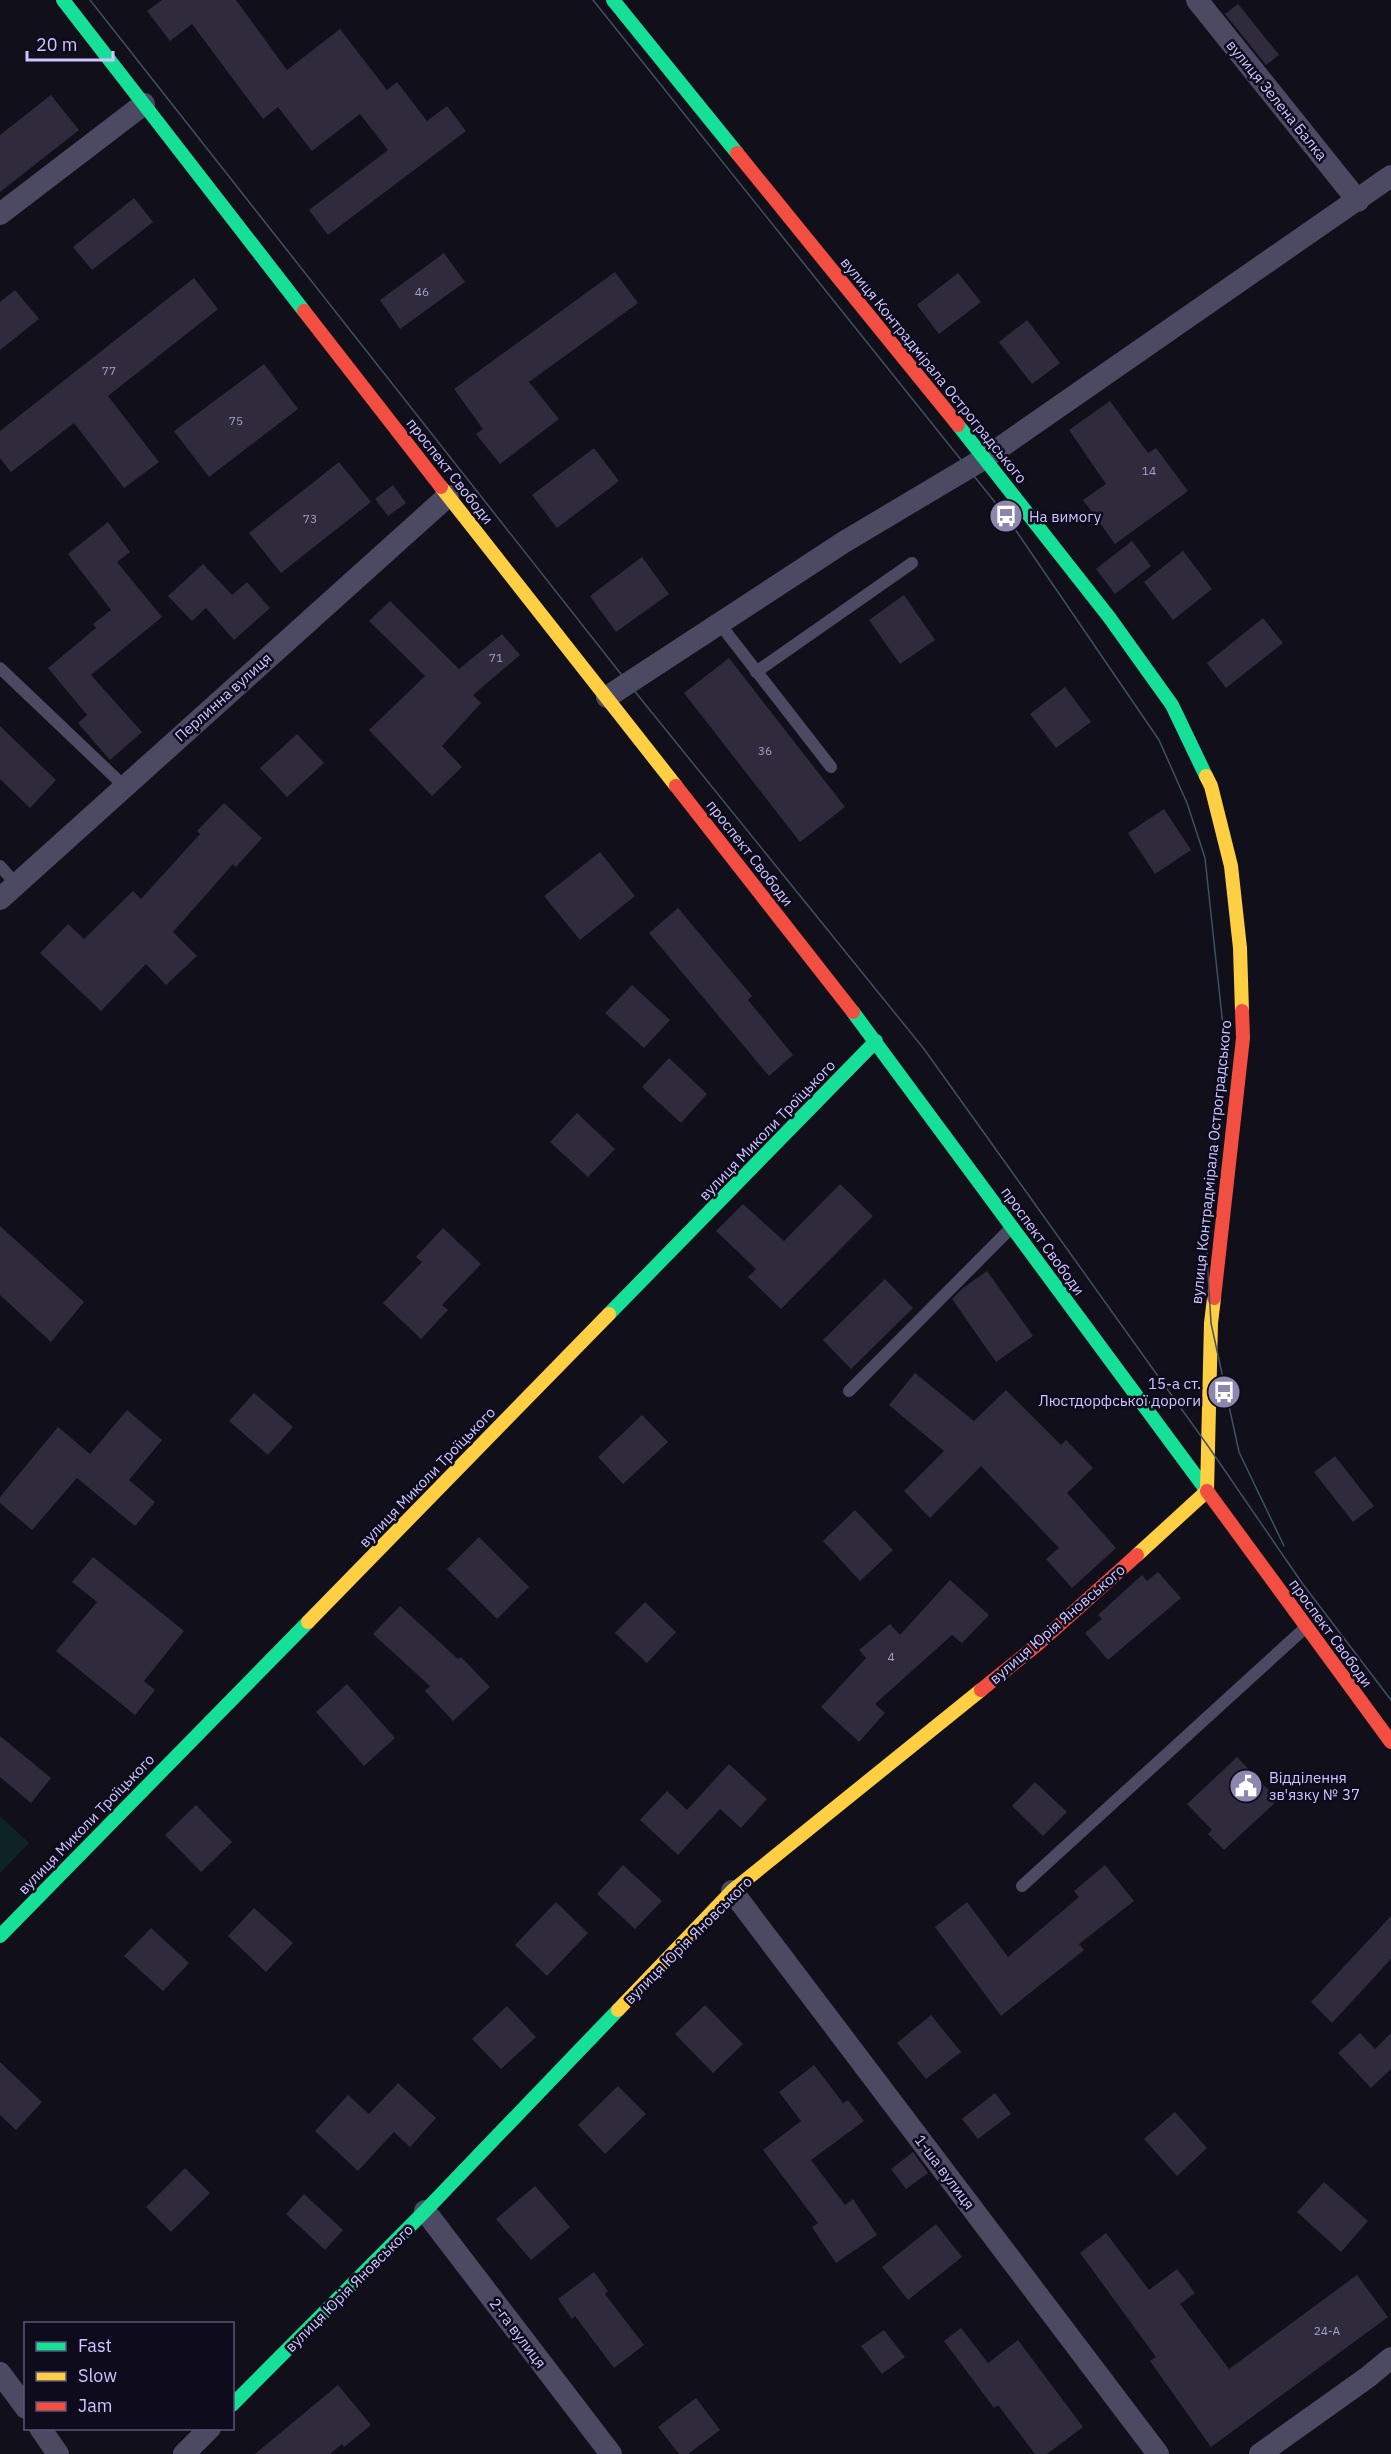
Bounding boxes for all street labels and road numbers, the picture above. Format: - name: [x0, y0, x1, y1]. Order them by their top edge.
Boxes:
- street label: вулиця Зелена Балка: [1222, 36, 1332, 164]
- street label: вулиця Контрадмірала Остроградського: [837, 253, 1031, 487]
- street label: проспект Свободи: [403, 414, 497, 528]
- street label: Перлинна вулиця: [171, 649, 275, 745]
- street label: проспект Свободи: [703, 796, 797, 910]
- street label: вулиця Контрадмірала Остроградського: [1187, 1019, 1235, 1305]
- street label: вулиця Миколи Троїцького: [695, 1056, 839, 1204]
- street label: проспект Свободи: [997, 1183, 1089, 1299]
- street label: вулиця Миколи Троїцького: [355, 1403, 499, 1551]
- street label: вулиця Юрія Яновського: [985, 1560, 1129, 1688]
- street label: проспект Свободи: [1285, 1575, 1377, 1691]
- street label: вулиця Миколи Троїцького: [14, 1750, 158, 1898]
- street label: вулиця Юрія Яновського: [620, 1872, 756, 2008]
- street label: 1-ша вулиця: [911, 2131, 979, 2213]
- street label: вулиця Юрія Яновського: [281, 2220, 417, 2356]
- street label: 2-га вулиця: [486, 2294, 550, 2372]

